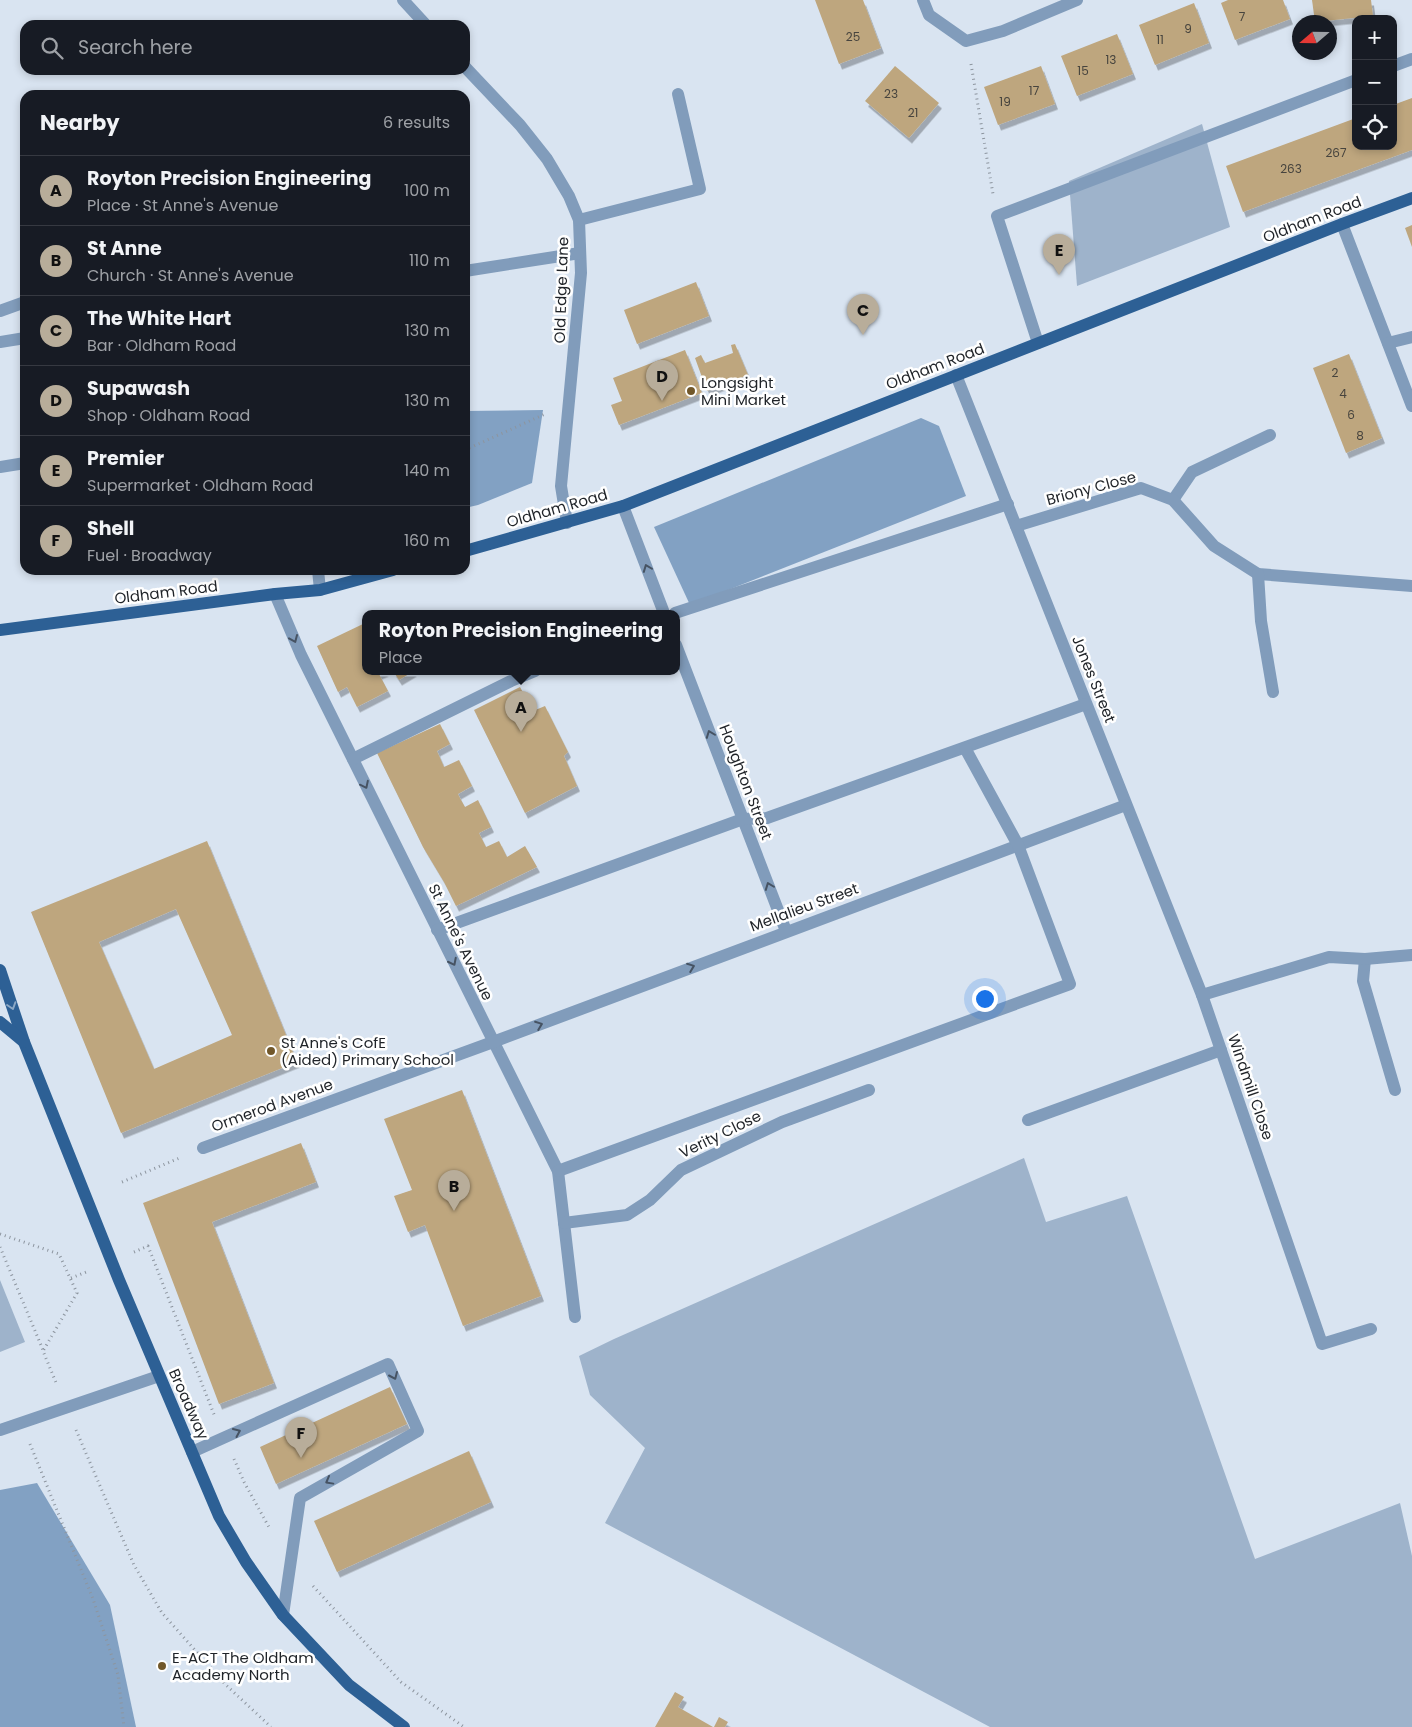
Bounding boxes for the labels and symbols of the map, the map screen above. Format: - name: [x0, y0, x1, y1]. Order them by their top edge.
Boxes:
- house number: 7: [1239, 8, 1246, 25]
- north arrow: [1292, 15, 1337, 60]
- house number: 9: [1184, 20, 1192, 37]
- house number: 25: [846, 28, 860, 45]
- house number: 11: [1156, 31, 1164, 48]
- house number: 13: [1106, 51, 1116, 68]
- house number: 15: [1077, 62, 1089, 79]
- house number: 17: [1029, 82, 1040, 99]
- house number: 23: [884, 85, 898, 102]
- house number: 19: [999, 93, 1011, 110]
- house number: 21: [908, 104, 918, 121]
- house number: 267: [1325, 144, 1347, 161]
- house number: 263: [1280, 160, 1302, 177]
- street label: Oldham Road: [1260, 191, 1364, 247]
- pin: E: [1043, 234, 1075, 275]
- street label: Old Edge Lane: [549, 236, 573, 344]
- pin: C: [847, 294, 879, 335]
- street label: Oldham Road: [883, 338, 987, 394]
- pin: D: [646, 360, 678, 401]
- house number: 2: [1332, 364, 1339, 381]
- place label: Longsight Mini Market: [701, 372, 786, 410]
- marker: Longsight Mini Market: [685, 385, 697, 397]
- house number: 4: [1339, 385, 1347, 402]
- house number: 6: [1347, 406, 1355, 423]
- house number: 8: [1356, 427, 1364, 444]
- street label: Briony Close: [1044, 466, 1138, 510]
- street label: Oldham Road: [504, 484, 610, 532]
- one-way arrow: [643, 564, 653, 572]
- street label: Oldham Road: [113, 575, 219, 609]
- street label: Jones Street: [1067, 632, 1121, 726]
- one-way arrow: [288, 634, 299, 643]
- pin: A: [505, 691, 537, 732]
- street label: Houghton Street: [714, 721, 778, 843]
- one-way arrow: [706, 730, 716, 739]
- one-way arrow: [359, 780, 370, 789]
- street label: Mellalieu Street: [747, 878, 861, 936]
- street label: St Anne's Avenue: [424, 880, 498, 1004]
- one-way arrow: [764, 882, 774, 890]
- one-way arrow: [447, 957, 457, 966]
- one-way arrow: [686, 963, 694, 973]
- your location: [972, 986, 998, 1012]
- one-way arrow: [6, 1001, 16, 1010]
- one-way arrow: [534, 1020, 542, 1030]
- street label: Windmill Close: [1223, 1031, 1279, 1143]
- place label: St Anne's CofE (Aided) Primary School: [281, 1032, 454, 1070]
- marker: St Anne's CofE (Aided) Primary School: [265, 1045, 277, 1057]
- street label: Ormerod Avenue: [208, 1073, 336, 1137]
- street label: Verity Close: [676, 1105, 764, 1163]
- pin: B: [438, 1170, 470, 1211]
- street label: Broadway: [164, 1365, 214, 1443]
- one-way arrow: [388, 1371, 398, 1380]
- pin: F: [285, 1417, 317, 1458]
- one-way arrow: [232, 1428, 241, 1438]
- one-way arrow: [325, 1475, 334, 1485]
- place label: E-ACT The Oldham Academy North: [172, 1647, 314, 1685]
- marker: E-ACT The Oldham Academy North: [156, 1660, 168, 1672]

